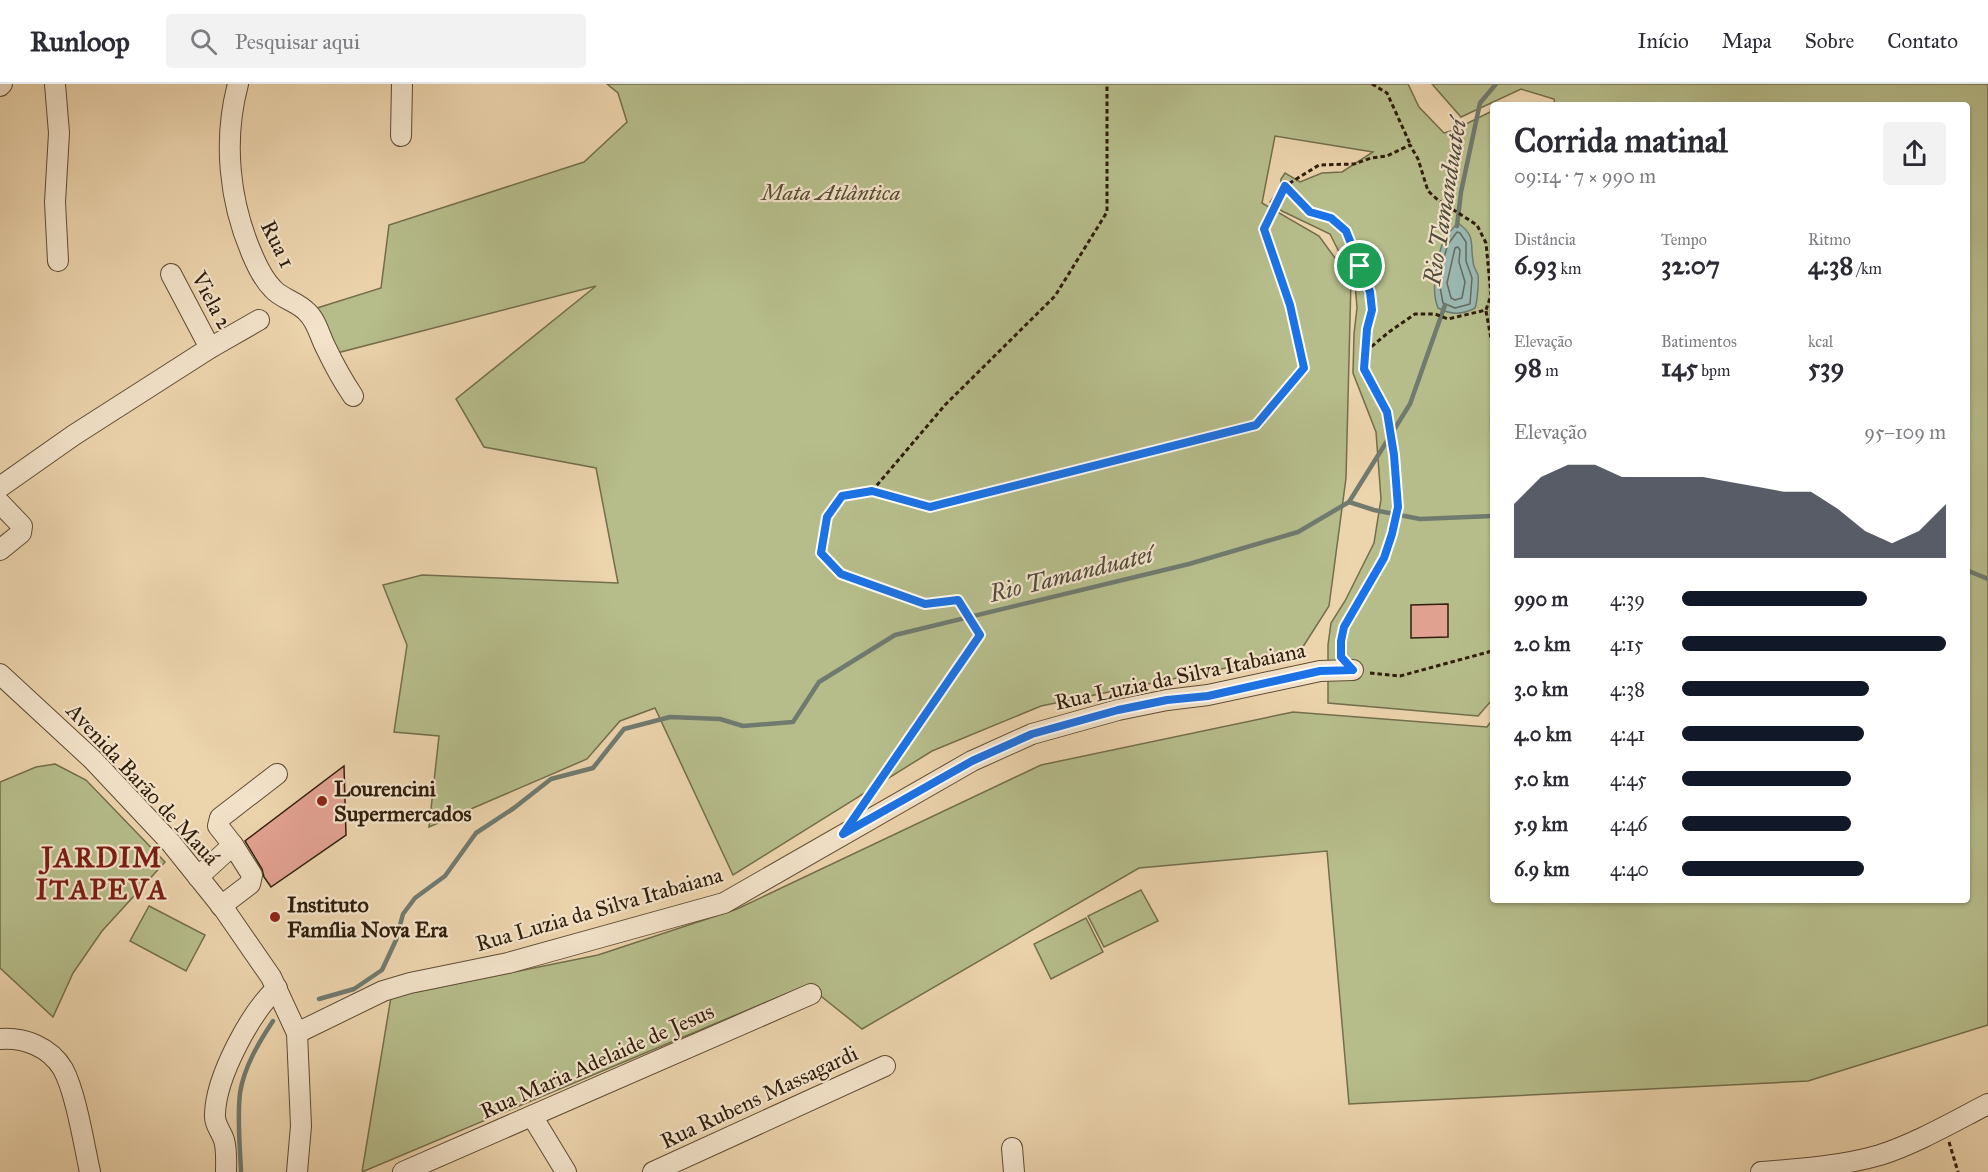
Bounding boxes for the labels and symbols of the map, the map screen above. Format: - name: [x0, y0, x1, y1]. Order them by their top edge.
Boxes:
- water label: Rio Tamanduateí: [1417, 112, 1474, 288]
- park label: Mata Atlântica: [759, 179, 901, 206]
- street label: Rua 1: [255, 216, 301, 272]
- pin: [1334, 240, 1385, 291]
- street label: Viela 2: [185, 266, 238, 334]
- water label: Rio Tamanduateí: [985, 538, 1161, 609]
- street label: Rua Luzia da Silva Itabaiana: [1052, 636, 1309, 716]
- street label: Avenida Barão de Mauá: [60, 697, 226, 871]
- place label: Lourencini Supermercados: [334, 775, 471, 827]
- marker: Lourencini Supermercados: [315, 794, 329, 808]
- district label: JARDIM ITAPEVA: [36, 840, 168, 907]
- street label: Rua Luzia da Silva Itabaiana: [472, 861, 726, 957]
- place label: Instituto Família Nova Era: [287, 891, 449, 943]
- marker: Instituto Família Nova Era: [268, 910, 282, 924]
- street label: Rua Maria Adelaide de Jesus: [476, 997, 718, 1125]
- street label: Rua Rubens Massagardi: [656, 1039, 862, 1155]

